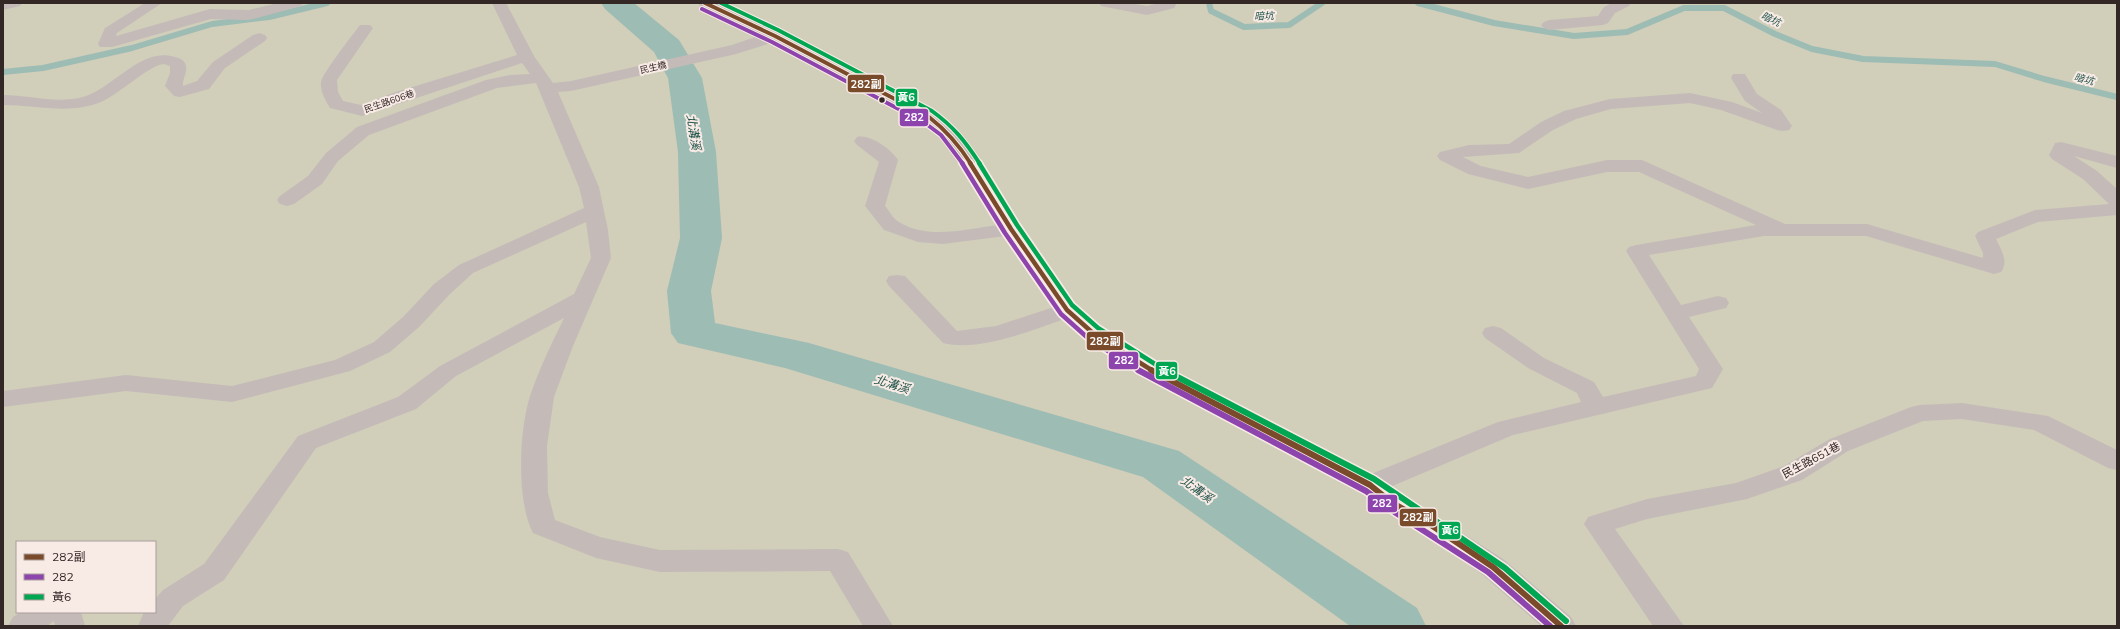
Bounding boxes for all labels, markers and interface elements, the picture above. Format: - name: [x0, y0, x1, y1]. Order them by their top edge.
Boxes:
- water label: 暗坑: [1254, 9, 1276, 23]
- water label: 暗坑: [1759, 9, 1785, 30]
- street label: 民生橋: [639, 59, 667, 75]
- water label: 暗坑: [2073, 70, 2097, 88]
- line badge: 282副: [847, 74, 885, 93]
- text: 282副: [851, 77, 881, 91]
- street label: 民生路606巷: [363, 87, 415, 115]
- line badge: 黃6: [895, 88, 918, 107]
- text: 黃6: [897, 90, 915, 104]
- unlabelled marker: [877, 95, 887, 105]
- line badge: 282: [899, 108, 929, 127]
- text: 282: [904, 110, 924, 124]
- water label: 北溝溪: [684, 113, 705, 153]
- line badge: 282副: [1086, 331, 1124, 351]
- text: 282副: [1090, 334, 1120, 348]
- line badge: 282: [1108, 351, 1139, 370]
- text: 282: [1114, 353, 1134, 367]
- line badge: 黃6: [1155, 361, 1178, 380]
- text: 黃6: [1158, 364, 1176, 378]
- water label: 北溝溪: [873, 372, 913, 397]
- street label: 民生路651巷: [1780, 439, 1842, 481]
- water label: 北溝溪: [1178, 473, 1218, 507]
- line badge: 282: [1367, 494, 1398, 513]
- text: 282: [1372, 496, 1392, 510]
- line badge: 282副: [1399, 508, 1437, 527]
- text: 282副: [1403, 510, 1433, 524]
- line badge: 黃6: [1438, 521, 1461, 540]
- text: 黃6: [1441, 523, 1459, 537]
- legend: [16, 541, 156, 613]
- text: 282副: [52, 549, 86, 564]
- text: 282: [52, 569, 74, 584]
- text: 黃6: [52, 589, 71, 604]

